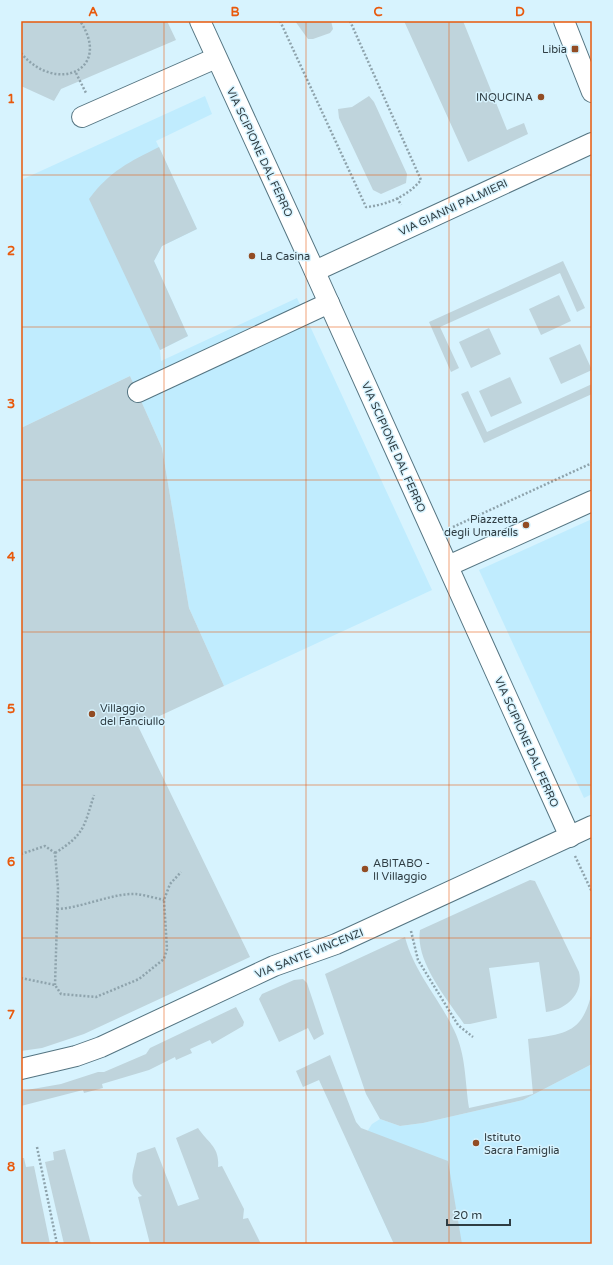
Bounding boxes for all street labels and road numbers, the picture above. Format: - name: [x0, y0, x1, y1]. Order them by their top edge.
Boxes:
- street label: VIA SCIPIONE DAL FERRO: [224, 85, 295, 219]
- street label: VIA GIANNI PALMIERI: [397, 177, 510, 238]
- street label: VIA SCIPIONE DAL FERRO: [359, 380, 428, 514]
- street label: VIA SCIPIONE DAL FERRO: [492, 675, 561, 809]
- street label: VIA SANTE VINCENZI: [253, 926, 365, 981]

